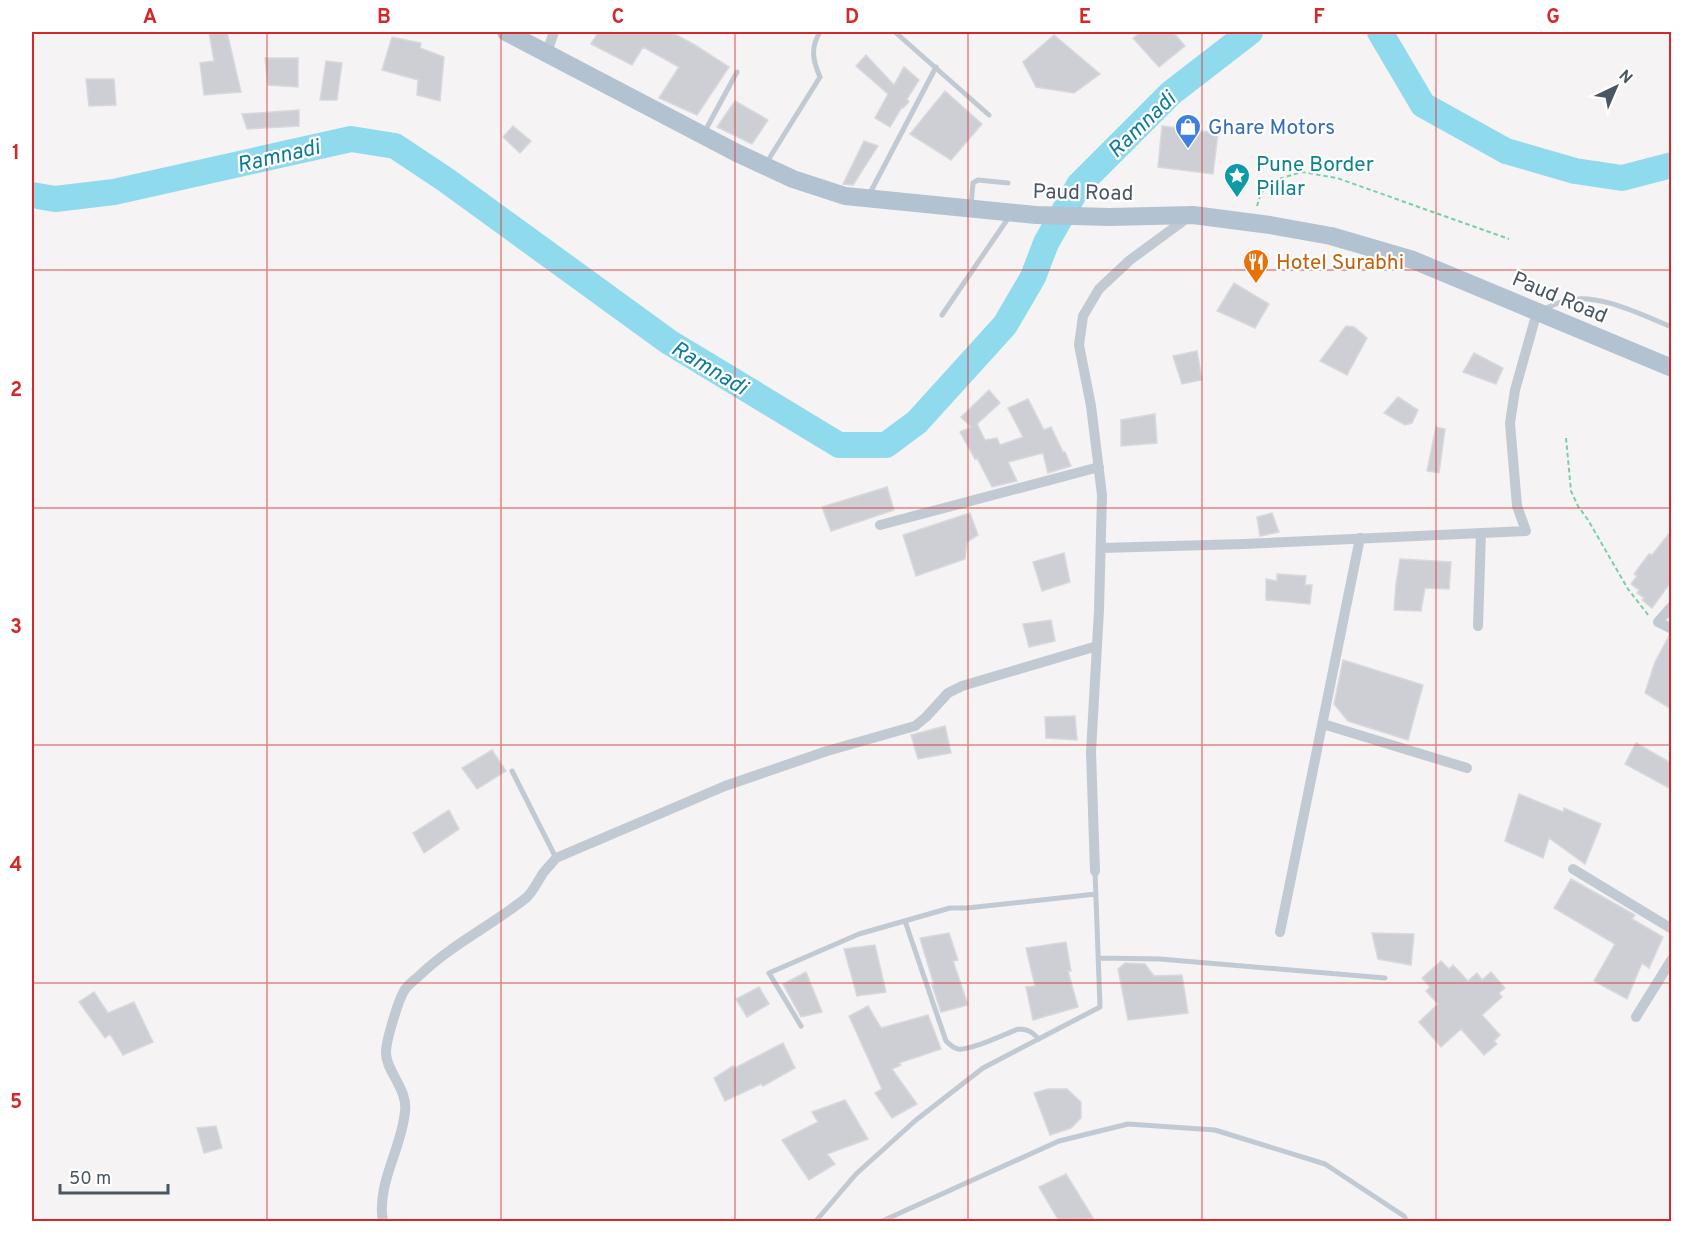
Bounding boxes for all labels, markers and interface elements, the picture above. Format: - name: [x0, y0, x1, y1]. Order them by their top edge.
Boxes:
- text: A: [143, 5, 157, 31]
- text: B: [377, 5, 391, 31]
- text: C: [612, 5, 624, 31]
- text: D: [845, 5, 859, 31]
- text: E: [1079, 5, 1091, 31]
- text: F: [1313, 5, 1325, 31]
- text: G: [1546, 5, 1560, 31]
- north arrow: [1586, 57, 1646, 117]
- text: N: [1614, 66, 1636, 89]
- water label: Ramnadi: [1103, 86, 1183, 165]
- shop icon: Ghare Motors: [1173, 112, 1203, 150]
- place label: Ghare Motors: [1208, 115, 1335, 142]
- water label: Ramnadi: [235, 134, 324, 180]
- text: 1: [12, 141, 20, 167]
- place label: Pune Border Pillar: [1256, 152, 1374, 203]
- place icon: Pune Border Pillar: [1222, 161, 1252, 199]
- street label: Paud Road: [1032, 179, 1134, 208]
- restaurant icon: Hotel Surabhi: [1241, 247, 1271, 285]
- place label: Hotel Surabhi: [1276, 250, 1404, 277]
- street label: Paud Road: [1508, 266, 1611, 331]
- water label: Ramnadi: [666, 336, 753, 403]
- text: 2: [10, 378, 22, 404]
- text: 3: [10, 615, 22, 641]
- text: 4: [10, 853, 22, 879]
- text: 5: [10, 1090, 22, 1116]
- scale bar: [60, 1157, 168, 1195]
- text: 50 m: [69, 1168, 111, 1191]

